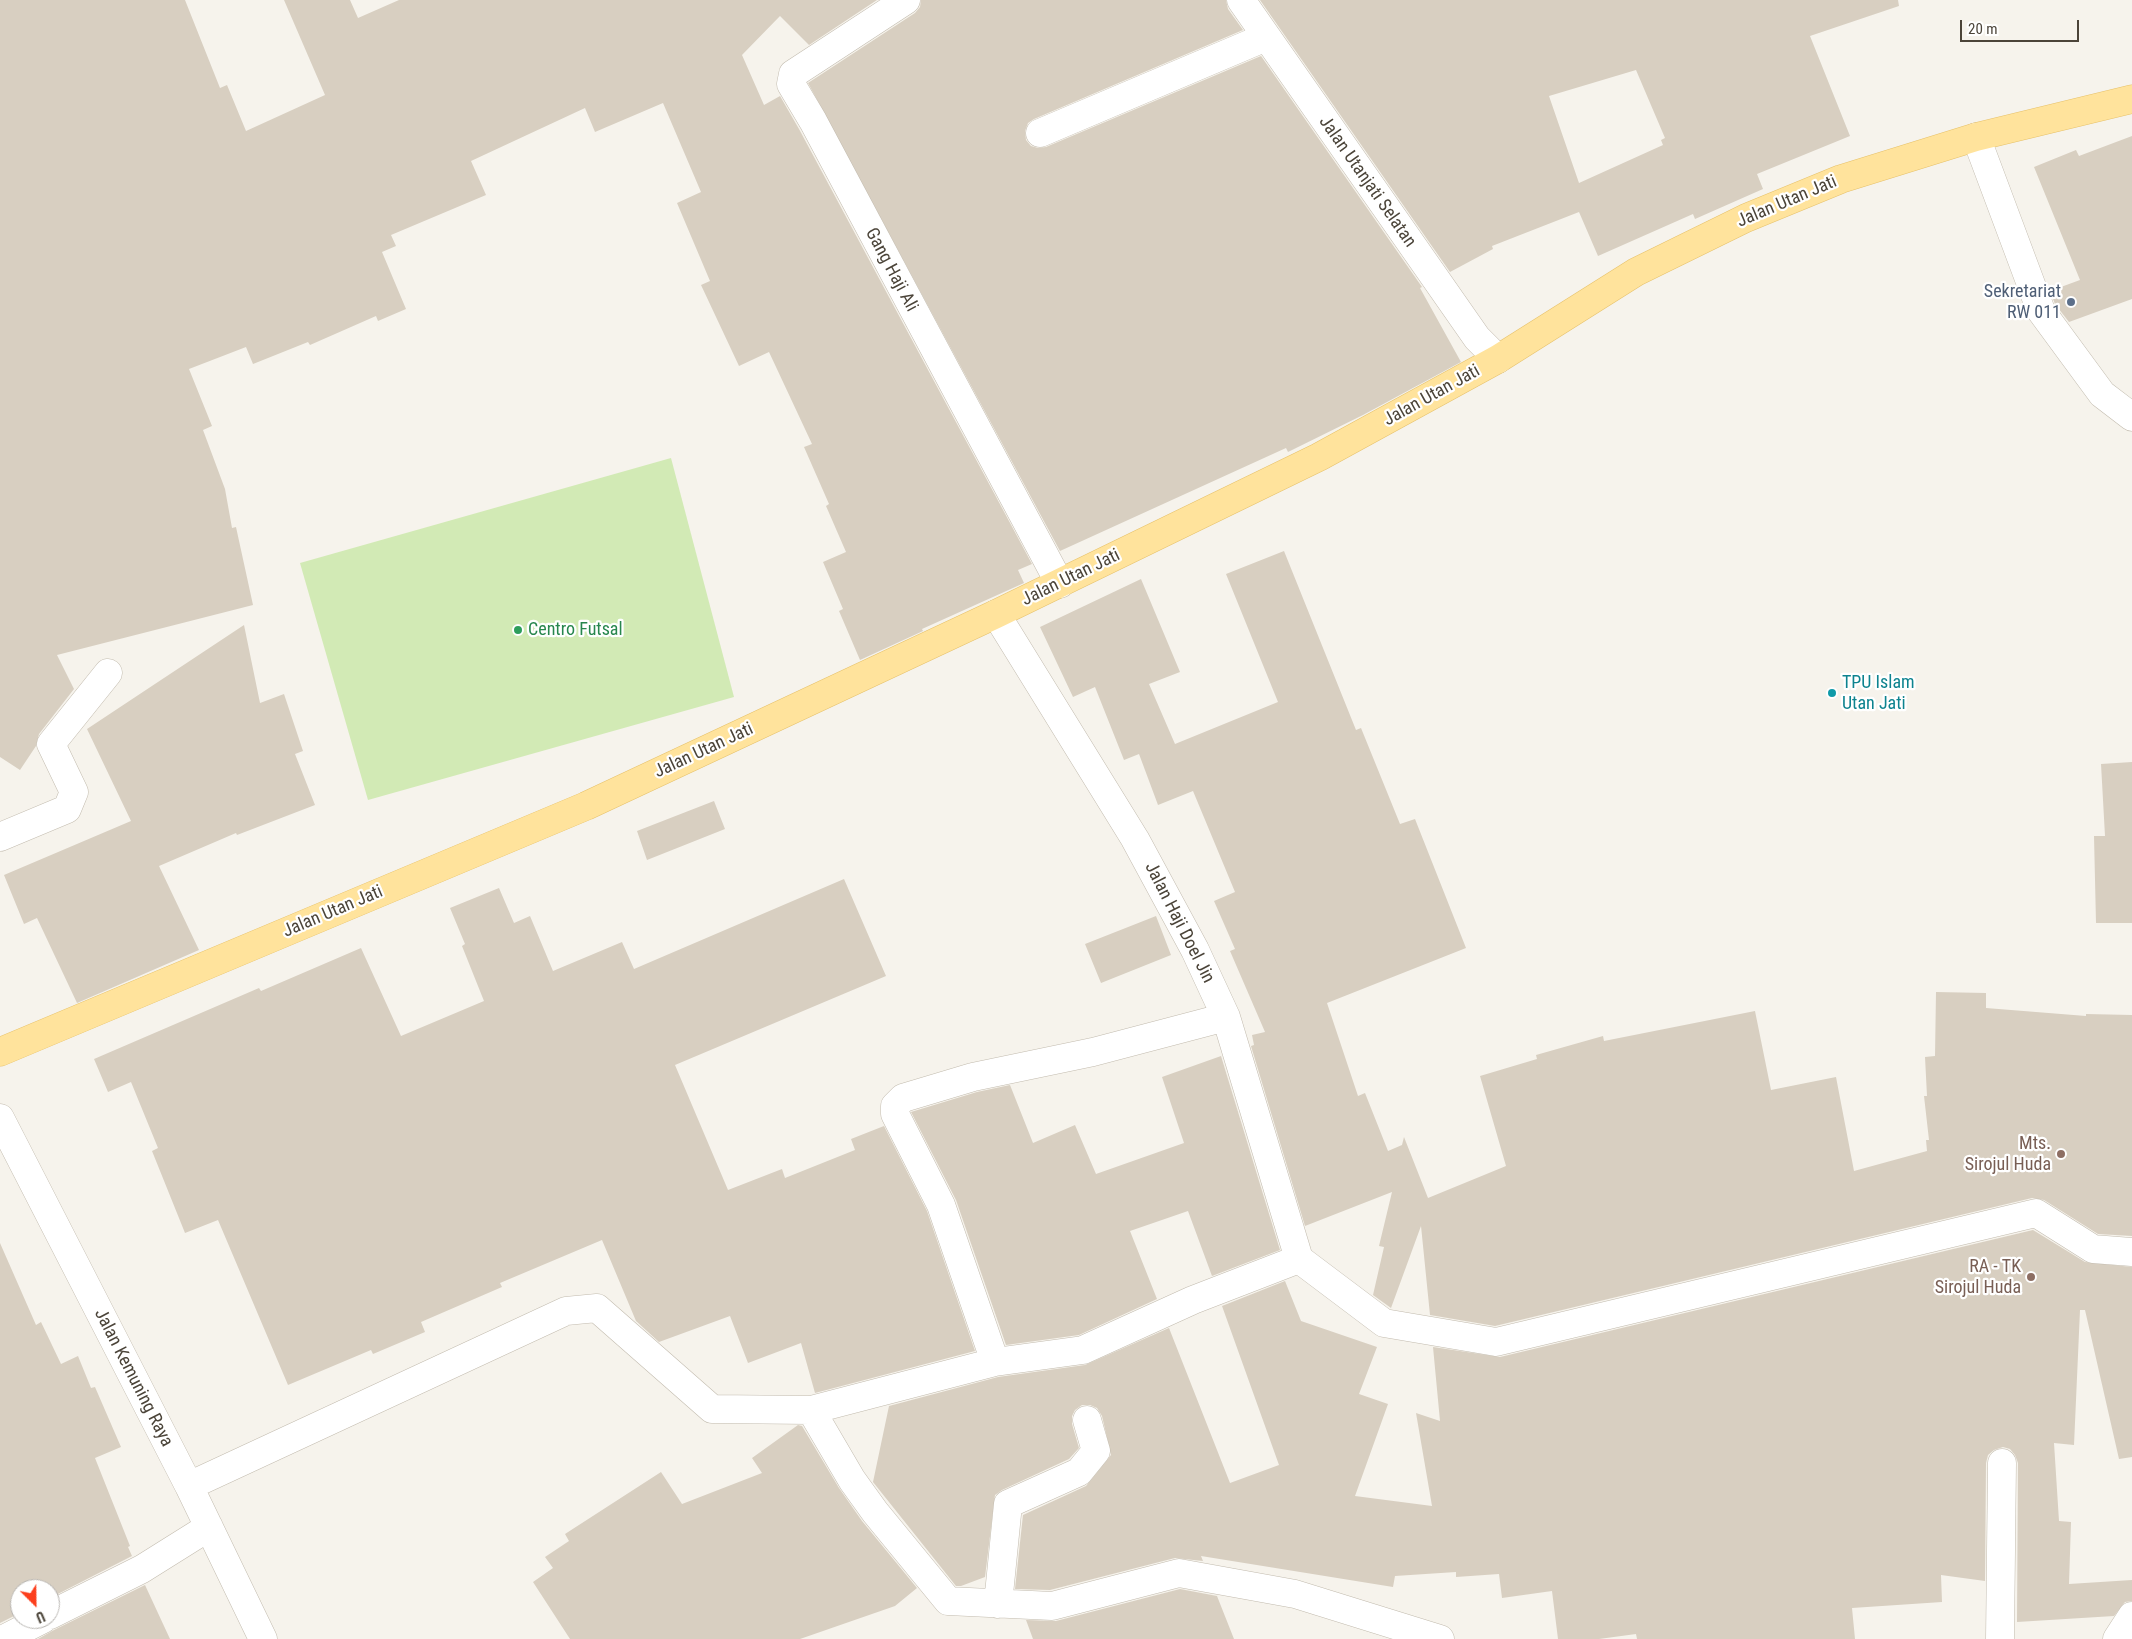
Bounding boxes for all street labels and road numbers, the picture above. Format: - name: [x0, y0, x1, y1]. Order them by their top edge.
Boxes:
- street label: Jalan Utanjati Selatan: [1314, 112, 1420, 252]
- street label: Jalan Utan Jati: [1734, 171, 1840, 233]
- street label: Gang Haji Ali: [860, 224, 922, 316]
- street label: Jalan Utan Jati: [1380, 361, 1484, 431]
- street label: Jalan Utan Jati: [1018, 545, 1124, 611]
- street label: Jalan Utan Jati: [651, 719, 757, 783]
- street label: Jalan Haji Doel Jin: [1139, 859, 1219, 987]
- street label: Jalan Utan Jati: [280, 881, 386, 943]
- street label: Jalan Kemuning Raya: [89, 1305, 177, 1451]

